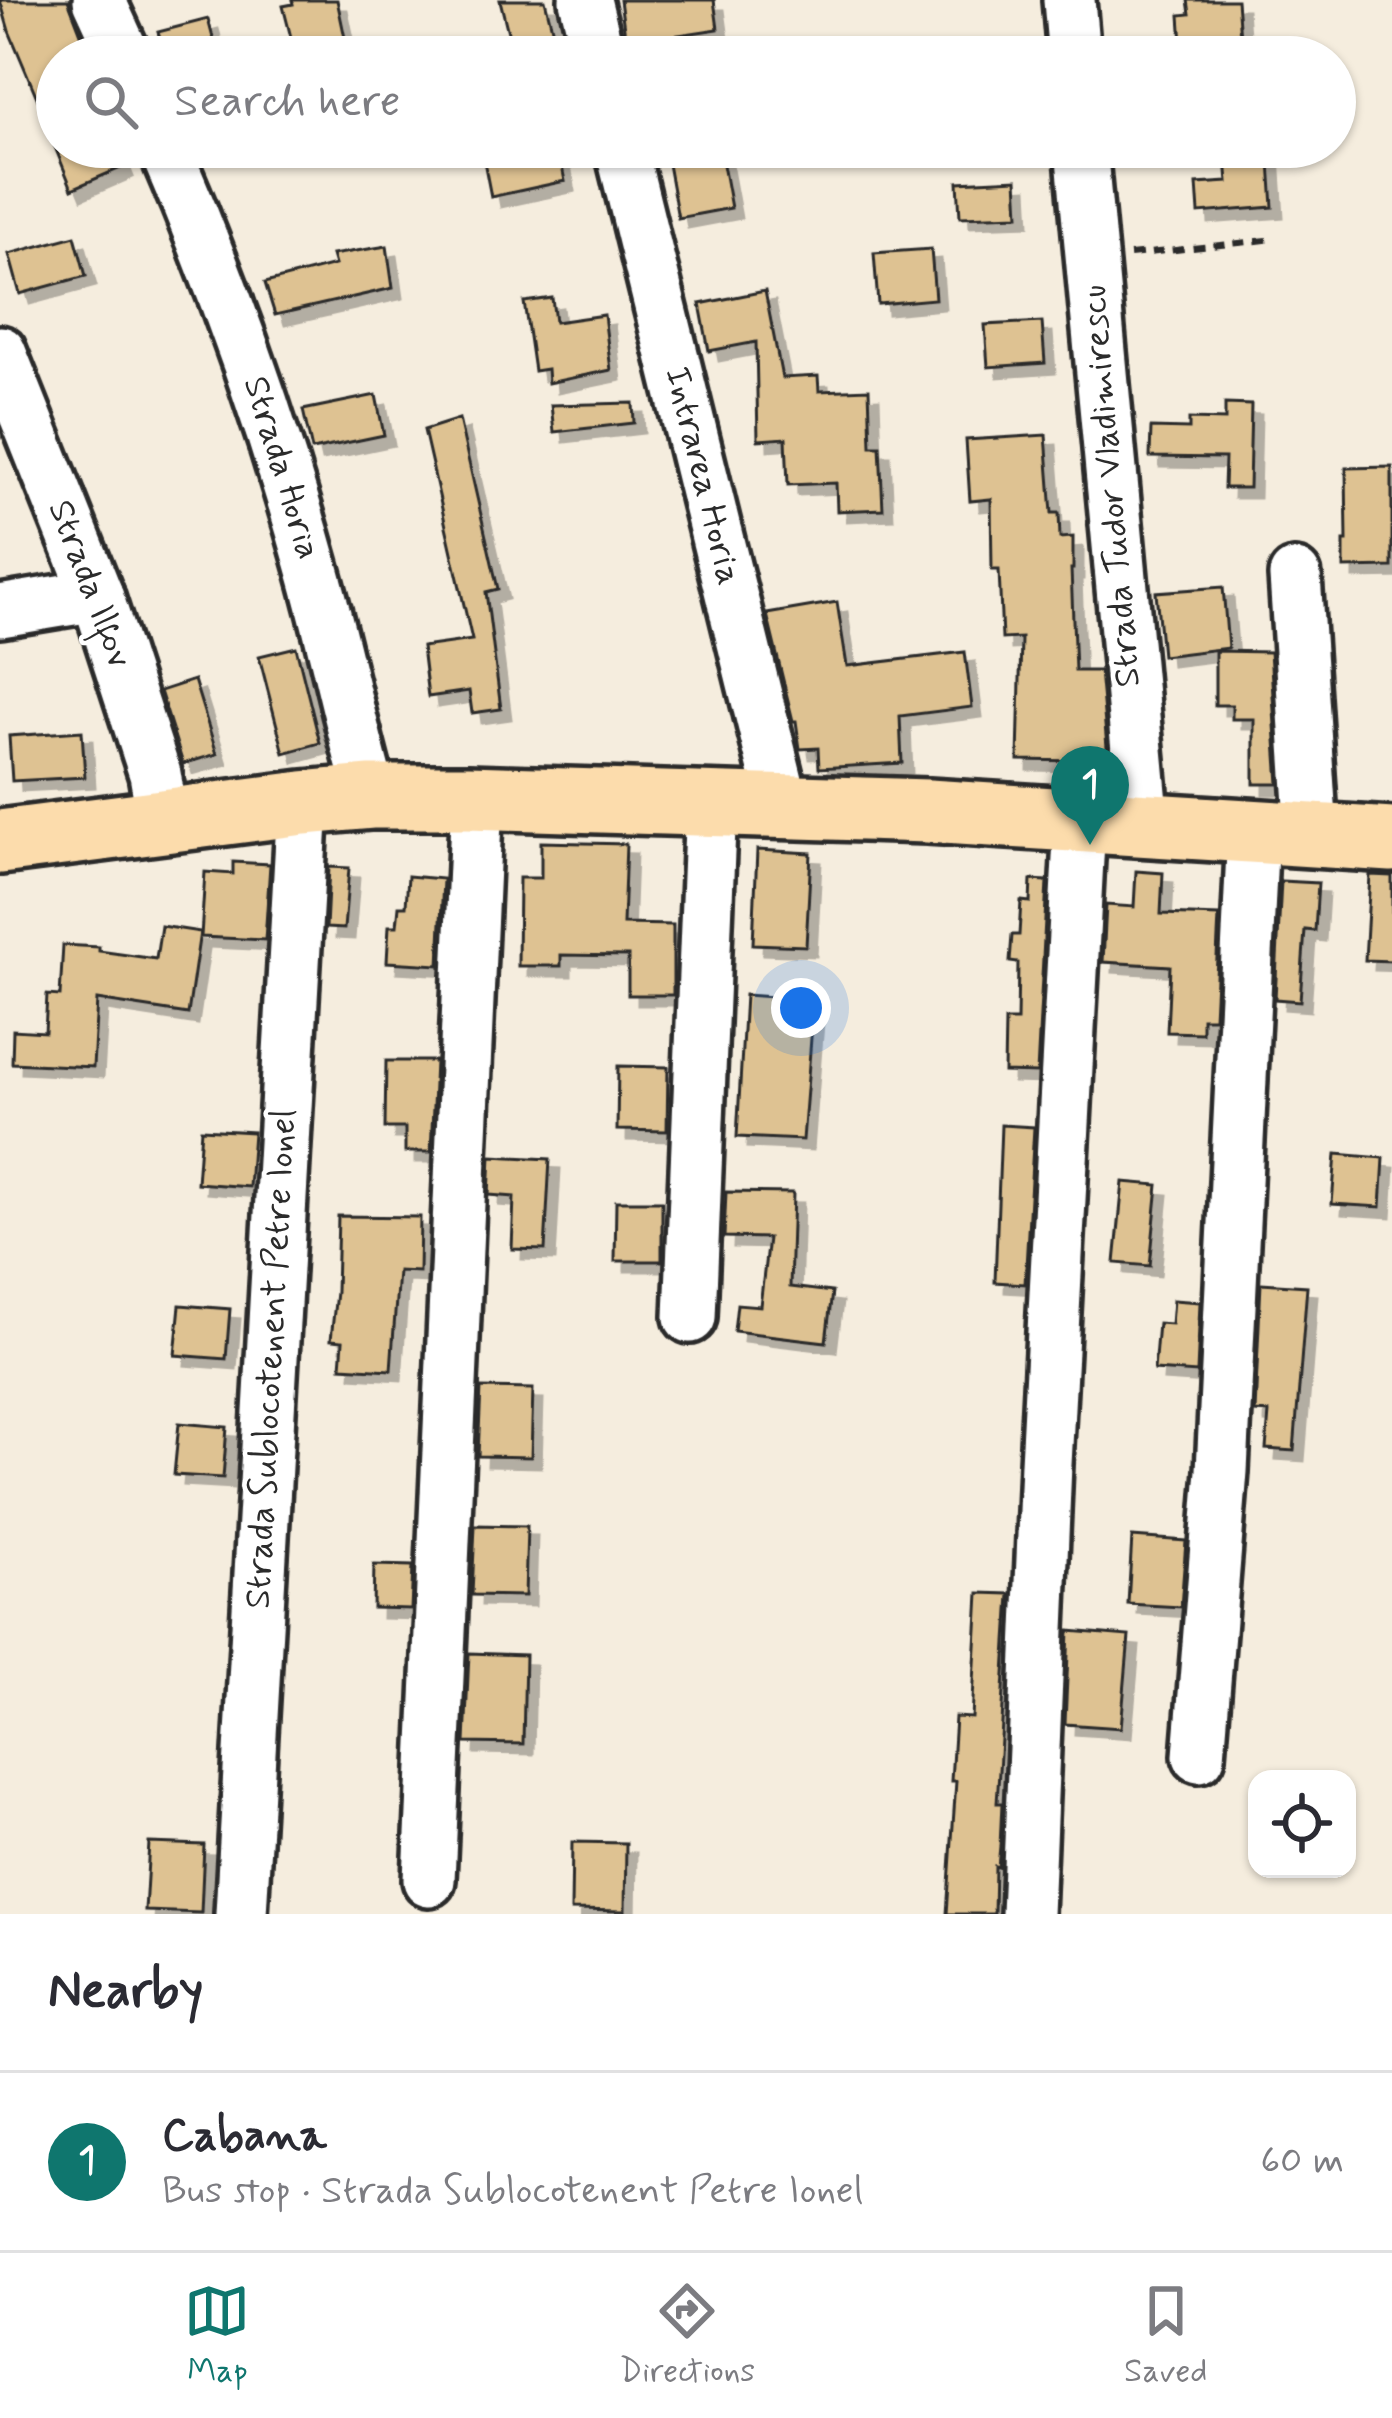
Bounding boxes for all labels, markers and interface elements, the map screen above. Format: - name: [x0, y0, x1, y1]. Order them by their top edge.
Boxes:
- search box: [36, 36, 1356, 168]
- icon: search: [78, 69, 144, 135]
- text: Search here: [174, 73, 401, 132]
- street label: Strada Tudor Vladimirescu: [1071, 283, 1153, 689]
- street label: Intrarea Horia: [652, 362, 752, 590]
- street label: Strada Horia: [231, 371, 331, 565]
- street label: Strada Ilfov: [34, 494, 142, 675]
- pin: 1: [1051, 746, 1129, 845]
- your location: [771, 978, 831, 1038]
- street label: Strada Sublocotenent Petre Ionel: [235, 1108, 309, 1610]
- map controls: [1248, 1770, 1356, 1878]
- button: locate: [1248, 1770, 1356, 1878]
- text: Nearby: [48, 1959, 203, 2025]
- text: Cabana: [162, 2107, 326, 2166]
- text: 1: [78, 2136, 96, 2187]
- text: 60 m: [1260, 2136, 1344, 2187]
- text: Bus stop · Strada Sublocotenent Petre Ionel: [162, 2166, 863, 2217]
- tab: Map: [184, 2278, 250, 2394]
- tab: Directions: [619, 2278, 755, 2394]
- tab: Saved: [1124, 2278, 1208, 2394]

